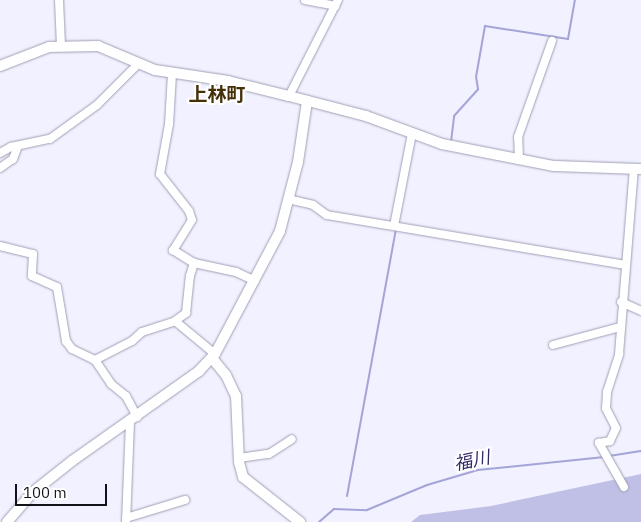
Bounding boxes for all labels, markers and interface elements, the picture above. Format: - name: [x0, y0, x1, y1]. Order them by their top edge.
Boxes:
- district label: 上林町: [189, 84, 245, 106]
- water label: 福川: [452, 447, 492, 475]
- scale bar: [18, 474, 110, 506]
- text: 100 m: [23, 483, 67, 502]

